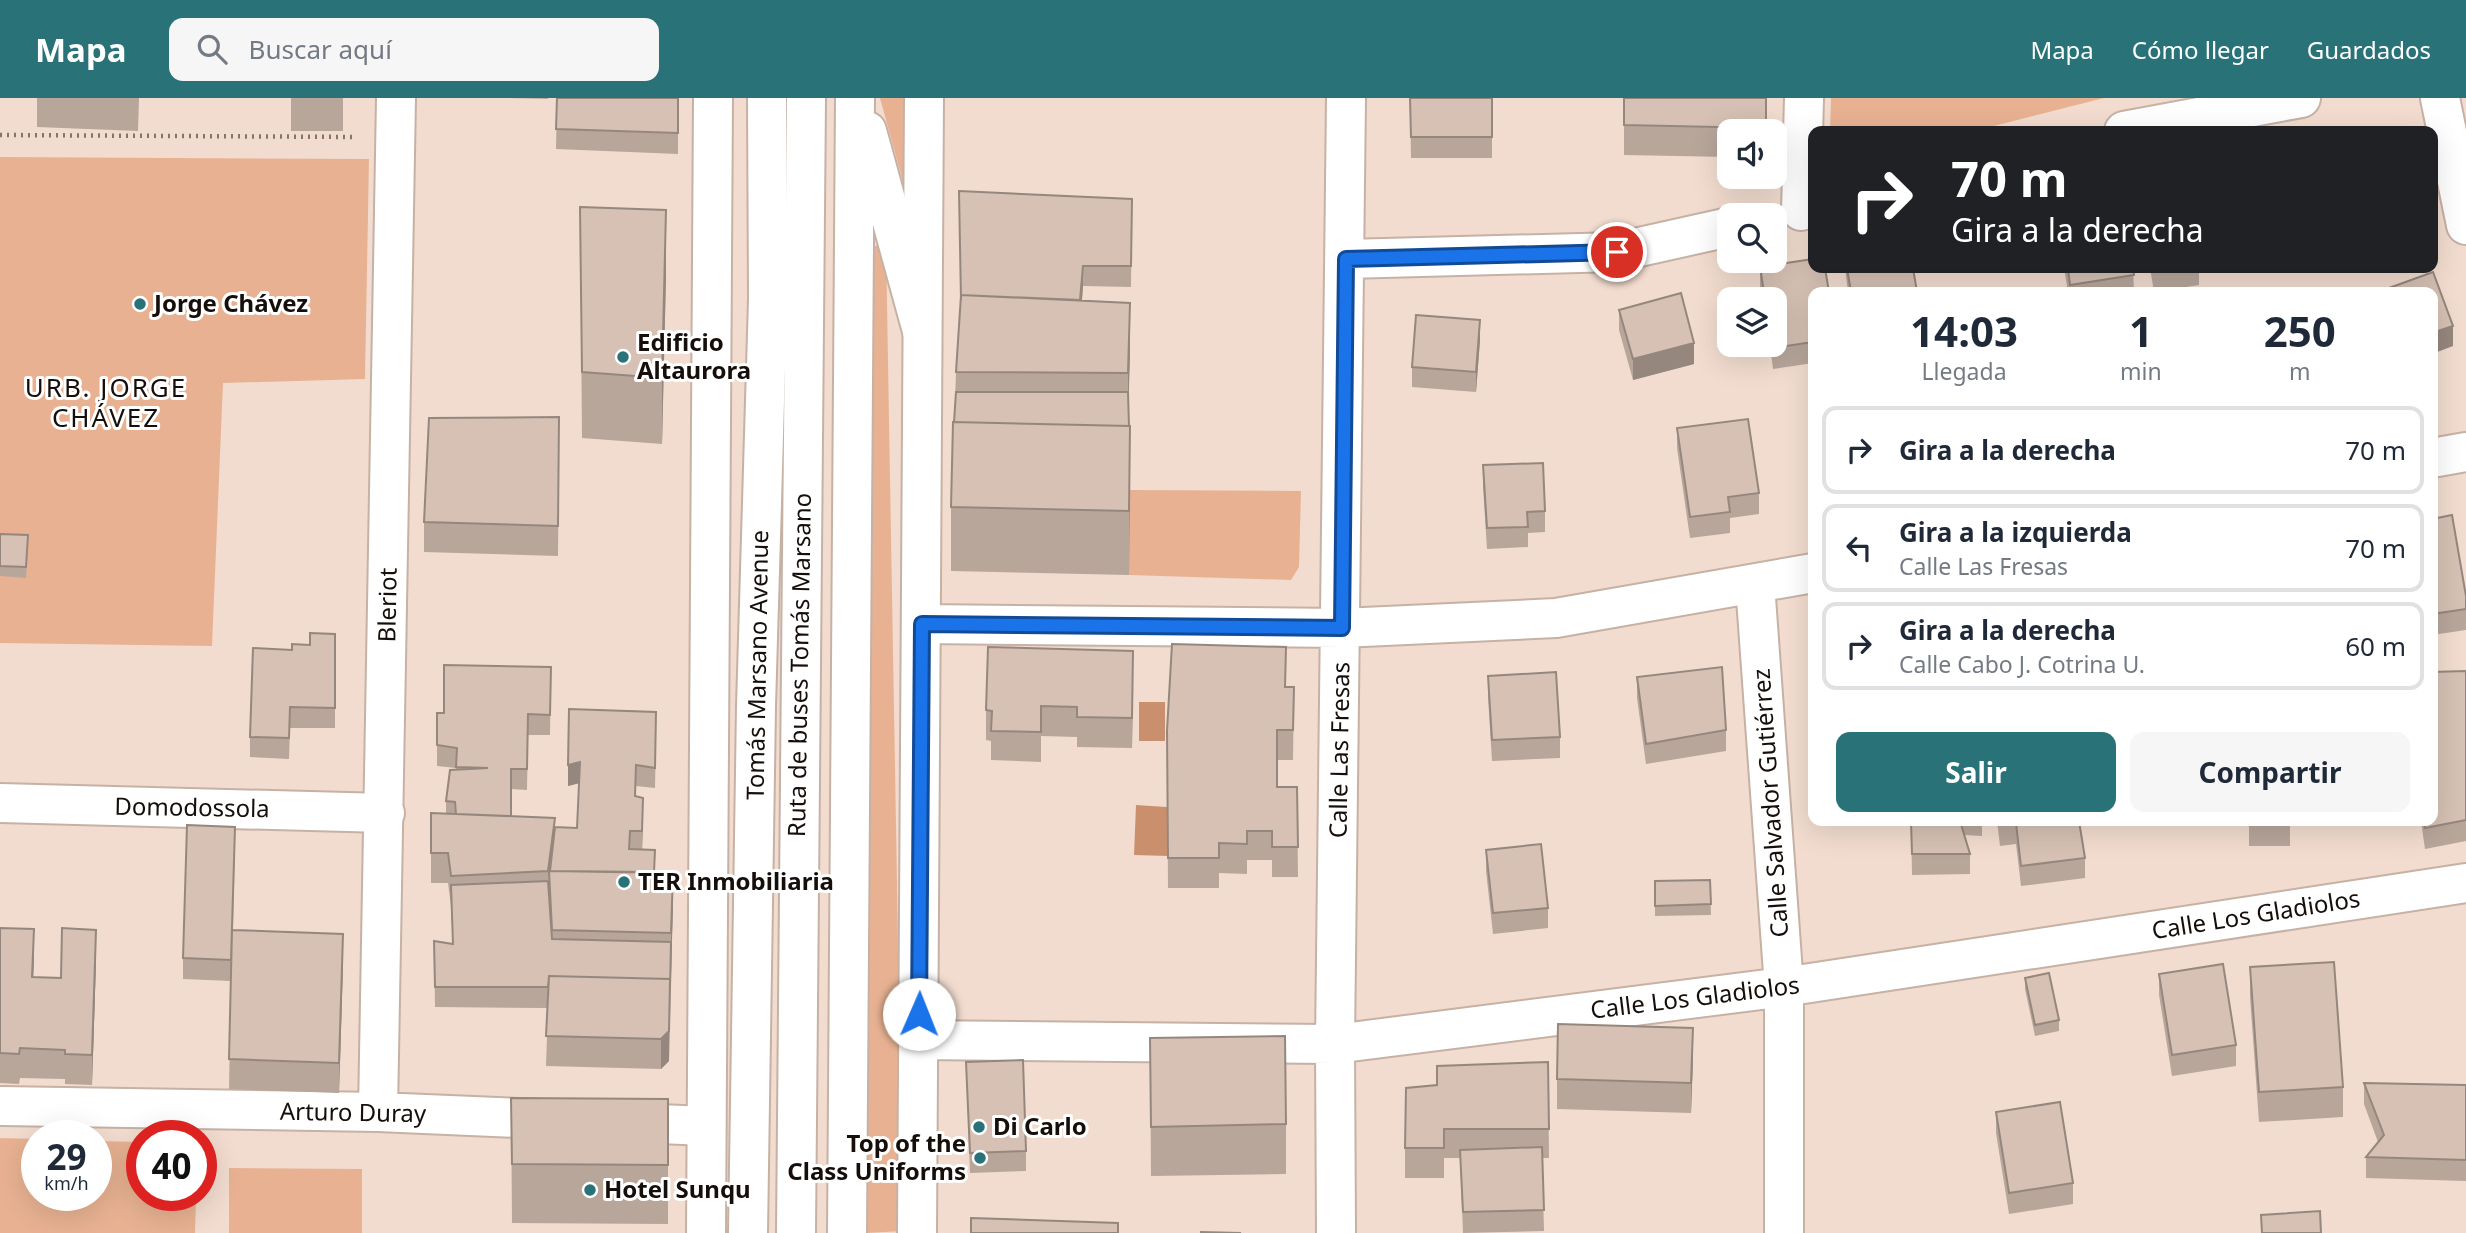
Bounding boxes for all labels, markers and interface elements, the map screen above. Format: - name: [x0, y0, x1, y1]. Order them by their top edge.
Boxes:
- search box: [169, 18, 659, 81]
- text: Mapa: [35, 27, 127, 72]
- icon: search: [193, 30, 231, 68]
- text: Buscar aquí: [249, 31, 392, 67]
- text: Mapa: [2030, 33, 2094, 66]
- text: Cómo llegar: [2132, 33, 2269, 66]
- text: Guardados: [2307, 33, 2431, 66]
- map controls: [1717, 119, 1787, 357]
- button: sound: [1717, 119, 1787, 189]
- text: 70 m: [1951, 145, 2068, 211]
- icon: right: [1836, 154, 1927, 245]
- button: search: [1717, 203, 1787, 273]
- text: Gira a la derecha: [1951, 208, 2204, 251]
- pin: [1587, 222, 1647, 282]
- icon: arrive: [1598, 233, 1636, 271]
- place label: Jorge Chávez: [152, 286, 308, 319]
- button: layers: [1717, 287, 1787, 357]
- marker: Jorge Chávez: [132, 296, 148, 312]
- text: 14:03: [1910, 302, 2018, 359]
- text: 1: [2129, 302, 2153, 359]
- text: 250: [2264, 302, 2336, 359]
- place label: Edificio Altaurora: [637, 325, 751, 386]
- marker: Edificio Altaurora: [615, 349, 631, 365]
- text: Llegada: [1922, 355, 2007, 387]
- text: min: [2120, 355, 2162, 387]
- text: m: [2289, 355, 2311, 387]
- district label: URB. JORGE CHÁVEZ: [25, 369, 187, 435]
- icon: right: [1840, 431, 1878, 469]
- text: Gira a la derecha: [1899, 432, 2116, 468]
- text: 70 m: [2345, 432, 2406, 468]
- street label: Ruta de buses Tomás Marsano: [779, 493, 818, 837]
- text: Gira a la izquierda: [1899, 514, 2132, 550]
- icon: left: [1840, 529, 1878, 567]
- street label: Tomás Marsano Avenue: [738, 530, 775, 800]
- text: 70 m: [2345, 530, 2406, 566]
- text: Calle Las Fresas: [1899, 550, 2068, 582]
- street label: Bleriot: [369, 567, 404, 643]
- text: Gira a la derecha: [1899, 612, 2116, 648]
- icon: right: [1840, 627, 1878, 665]
- text: 60 m: [2345, 628, 2406, 664]
- text: Calle Cabo J. Cotrina U.: [1899, 648, 2145, 680]
- street label: Calle Las Fresas: [1320, 661, 1357, 838]
- street label: Calle Salvador Gutiérrez: [1744, 668, 1795, 939]
- button: Salir: [1836, 732, 2116, 812]
- button: Compartir: [2130, 732, 2410, 812]
- street label: Domodossola: [114, 789, 270, 824]
- place label: TER Inmobiliaria: [638, 864, 834, 897]
- marker: TER Inmobiliaria: [616, 874, 632, 890]
- street label: Calle Los Gladiolos: [2149, 881, 2362, 946]
- street label: Calle Los Gladiolos: [1588, 967, 1801, 1026]
- position arrow: [882, 977, 956, 1051]
- street label: Arturo Duray: [280, 1094, 427, 1129]
- place label: Di Carlo: [993, 1109, 1087, 1142]
- marker: Di Carlo: [971, 1119, 987, 1135]
- speed limit sign: 40: [126, 1120, 217, 1211]
- place label: Top of the Class Uniforms: [787, 1126, 966, 1187]
- text: 29: [46, 1133, 87, 1180]
- marker: Top of the Class Uniforms: [972, 1150, 988, 1166]
- text: km/h: [44, 1171, 89, 1195]
- place label: Hotel Sunqu: [604, 1172, 751, 1205]
- marker: Hotel Sunqu: [582, 1182, 598, 1198]

